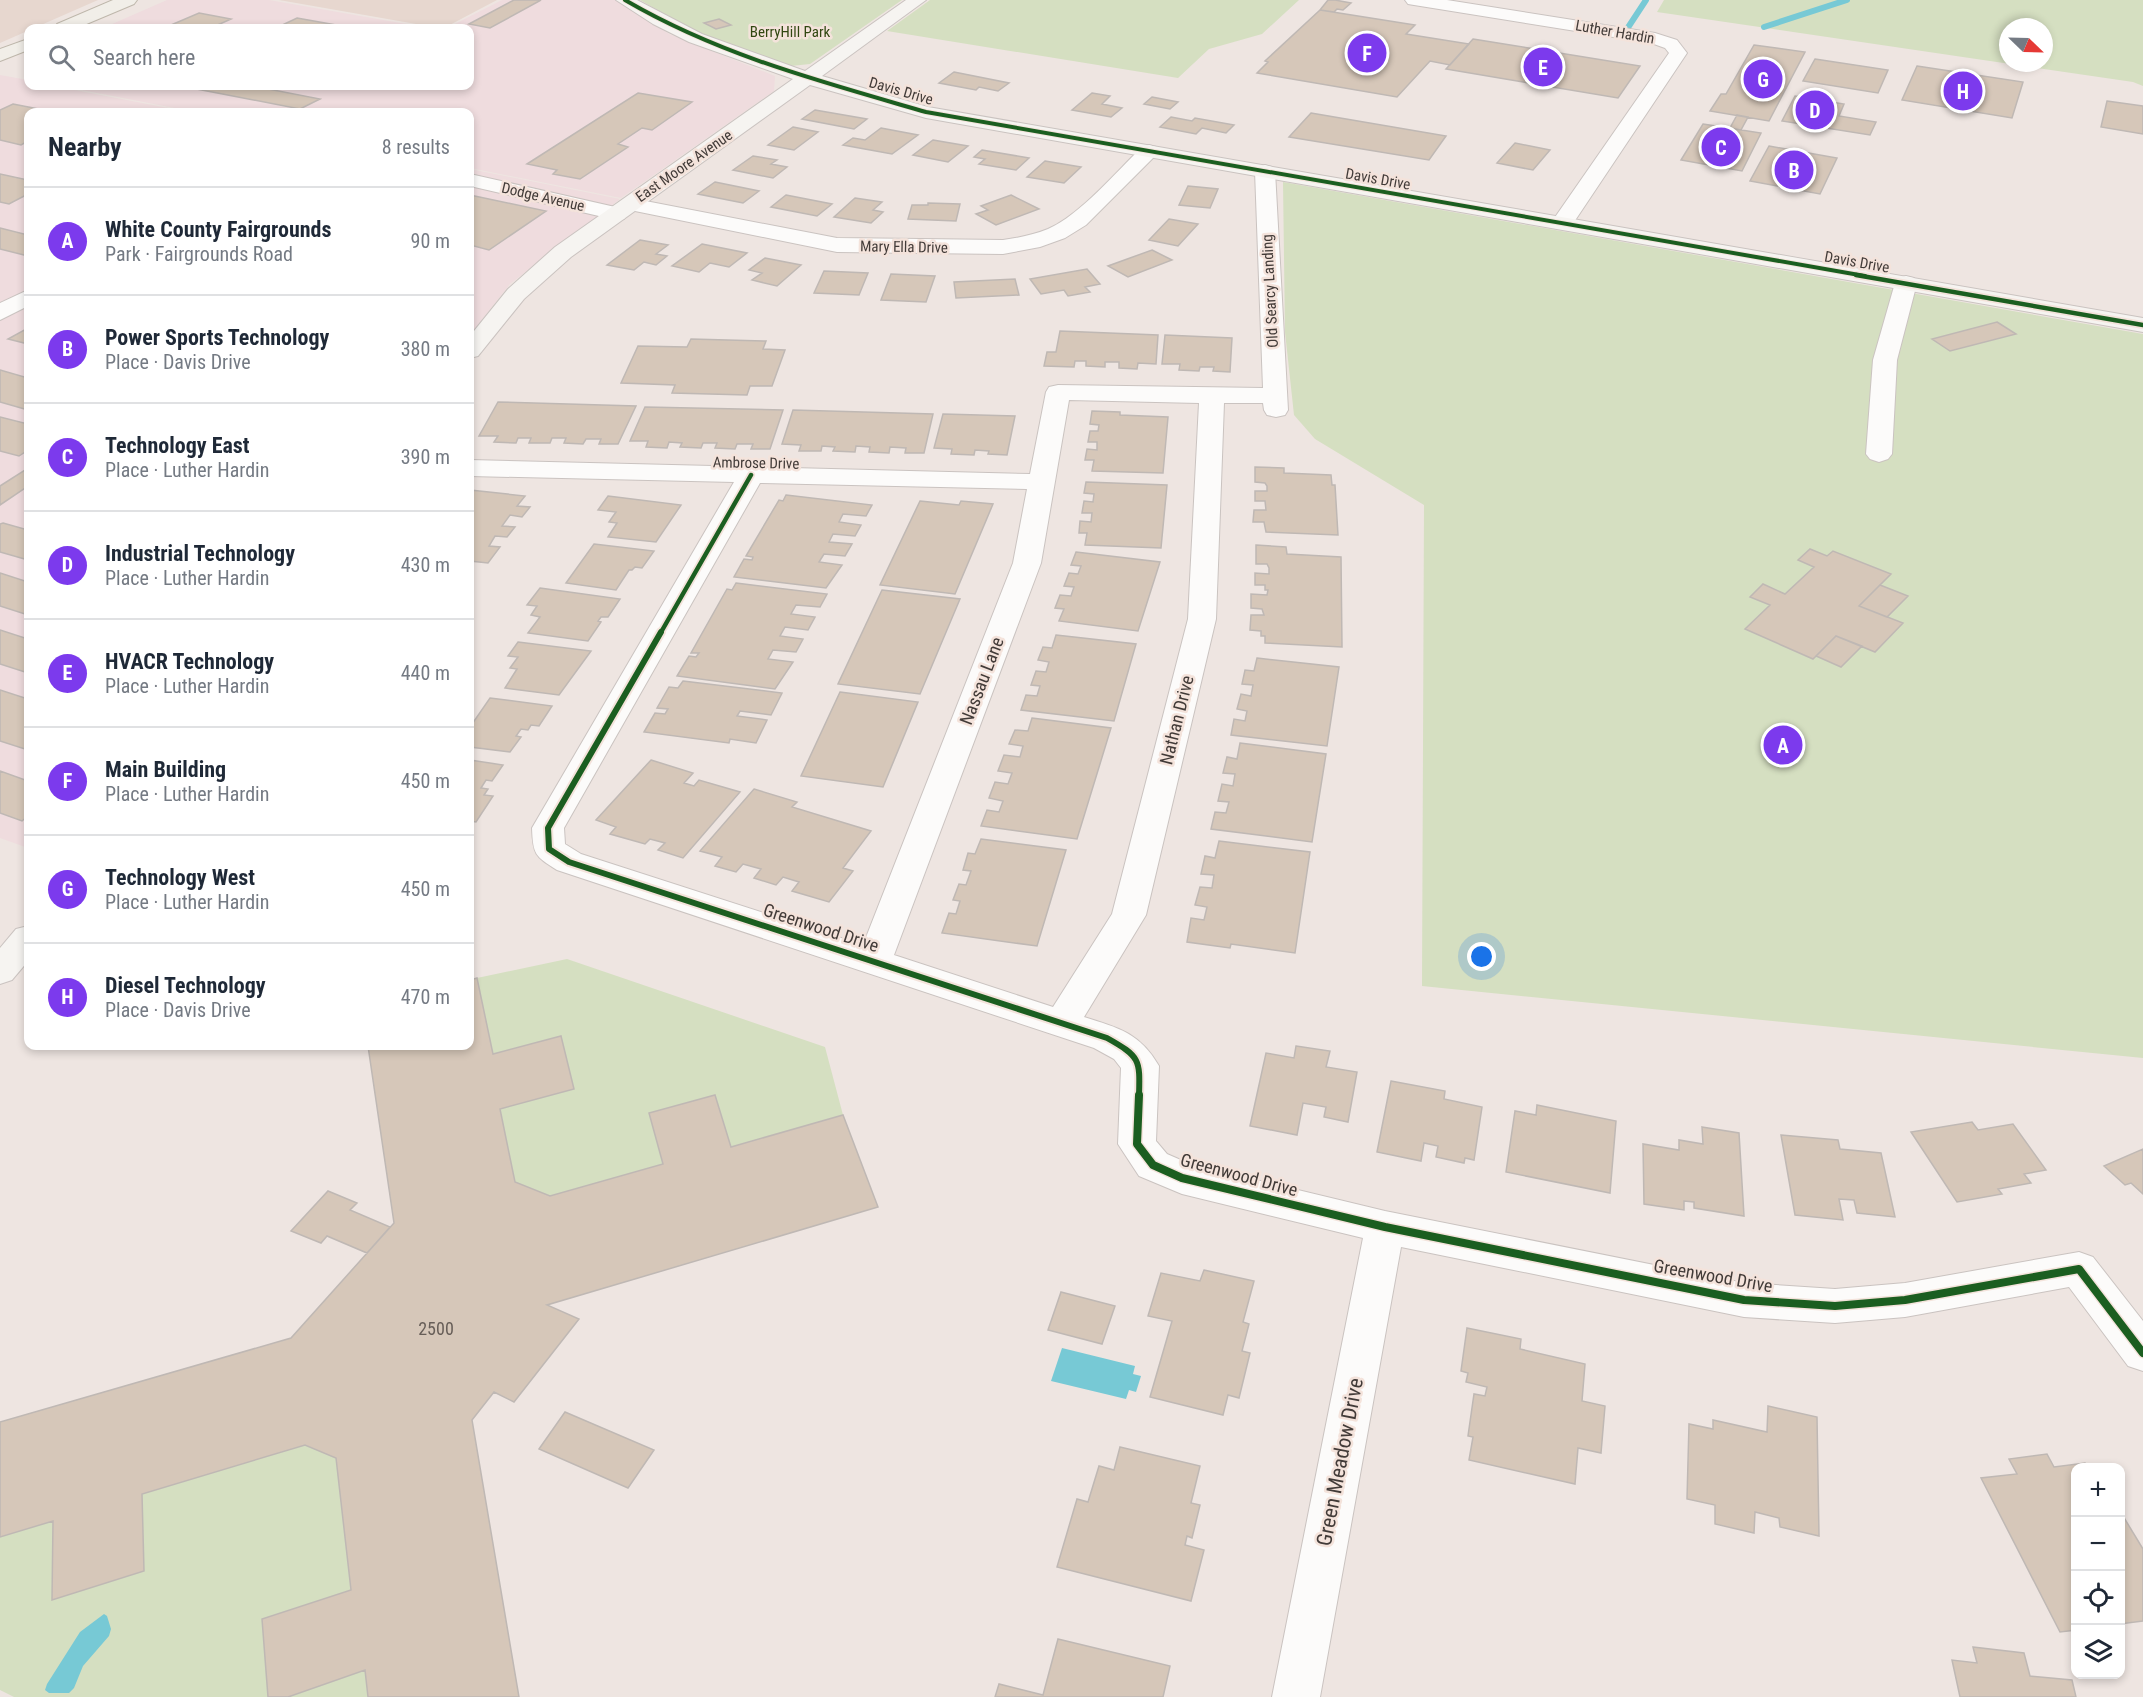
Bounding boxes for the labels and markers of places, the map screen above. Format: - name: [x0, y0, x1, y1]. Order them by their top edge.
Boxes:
- pin: F: [1348, 31, 1386, 76]
- pin: E: [1524, 44, 1562, 90]
- pin: G: [1744, 56, 1782, 101]
- pin: H: [1944, 68, 1982, 113]
- pin: D: [1796, 88, 1834, 132]
- pin: C: [1702, 124, 1740, 170]
- pin: B: [1774, 148, 1814, 192]
- pin: A: [1764, 722, 1802, 768]

